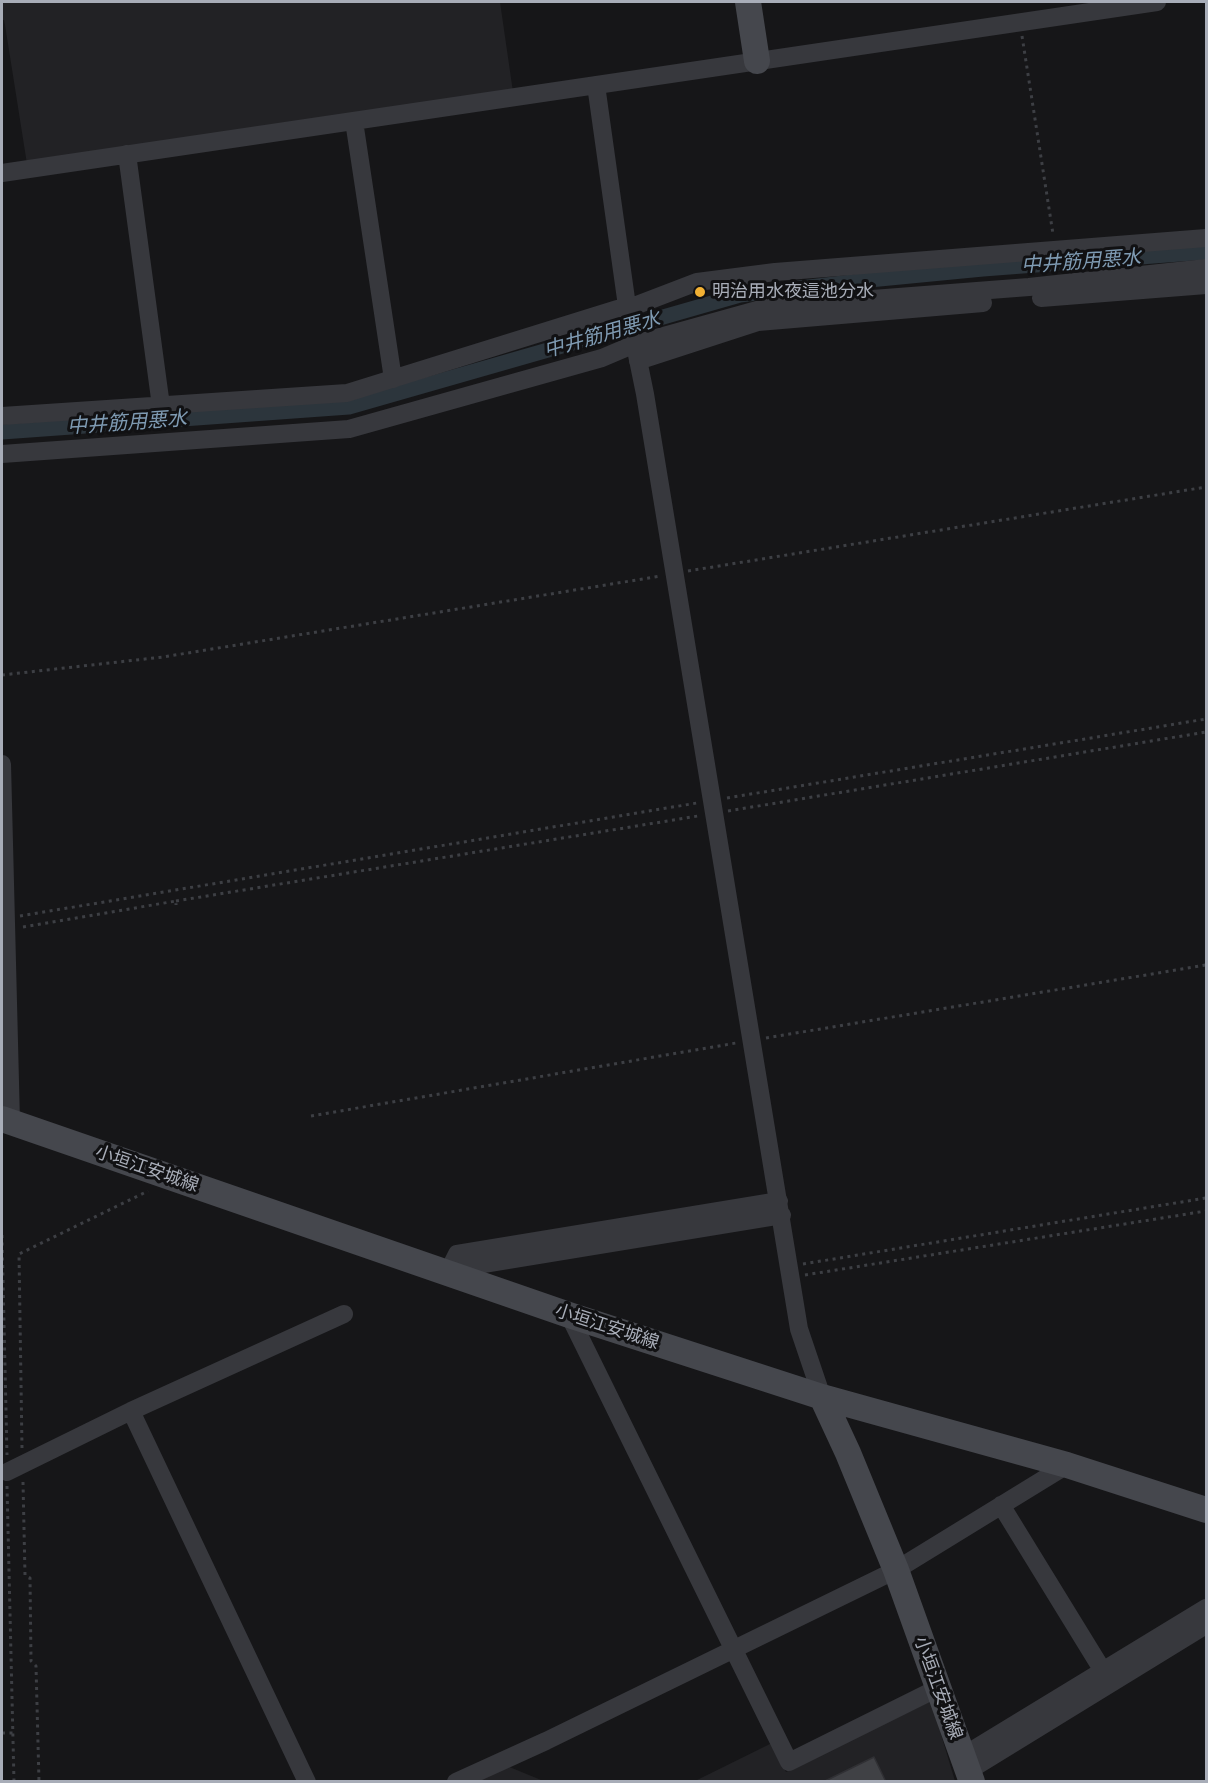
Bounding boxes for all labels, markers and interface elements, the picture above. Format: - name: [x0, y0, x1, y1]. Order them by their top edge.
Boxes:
- water label: 中井筋用悪水: [1020, 246, 1142, 278]
- place label: 明治用水夜這池分水: [712, 281, 874, 303]
- marker: 明治用水夜這池分水: [693, 285, 707, 299]
- water label: 中井筋用悪水: [541, 307, 663, 363]
- water label: 中井筋用悪水: [66, 407, 188, 439]
- street label: 小垣江安城線: [92, 1141, 202, 1197]
- street label: 小垣江安城線: [552, 1300, 662, 1354]
- street label: 小垣江安城線: [909, 1634, 967, 1742]

